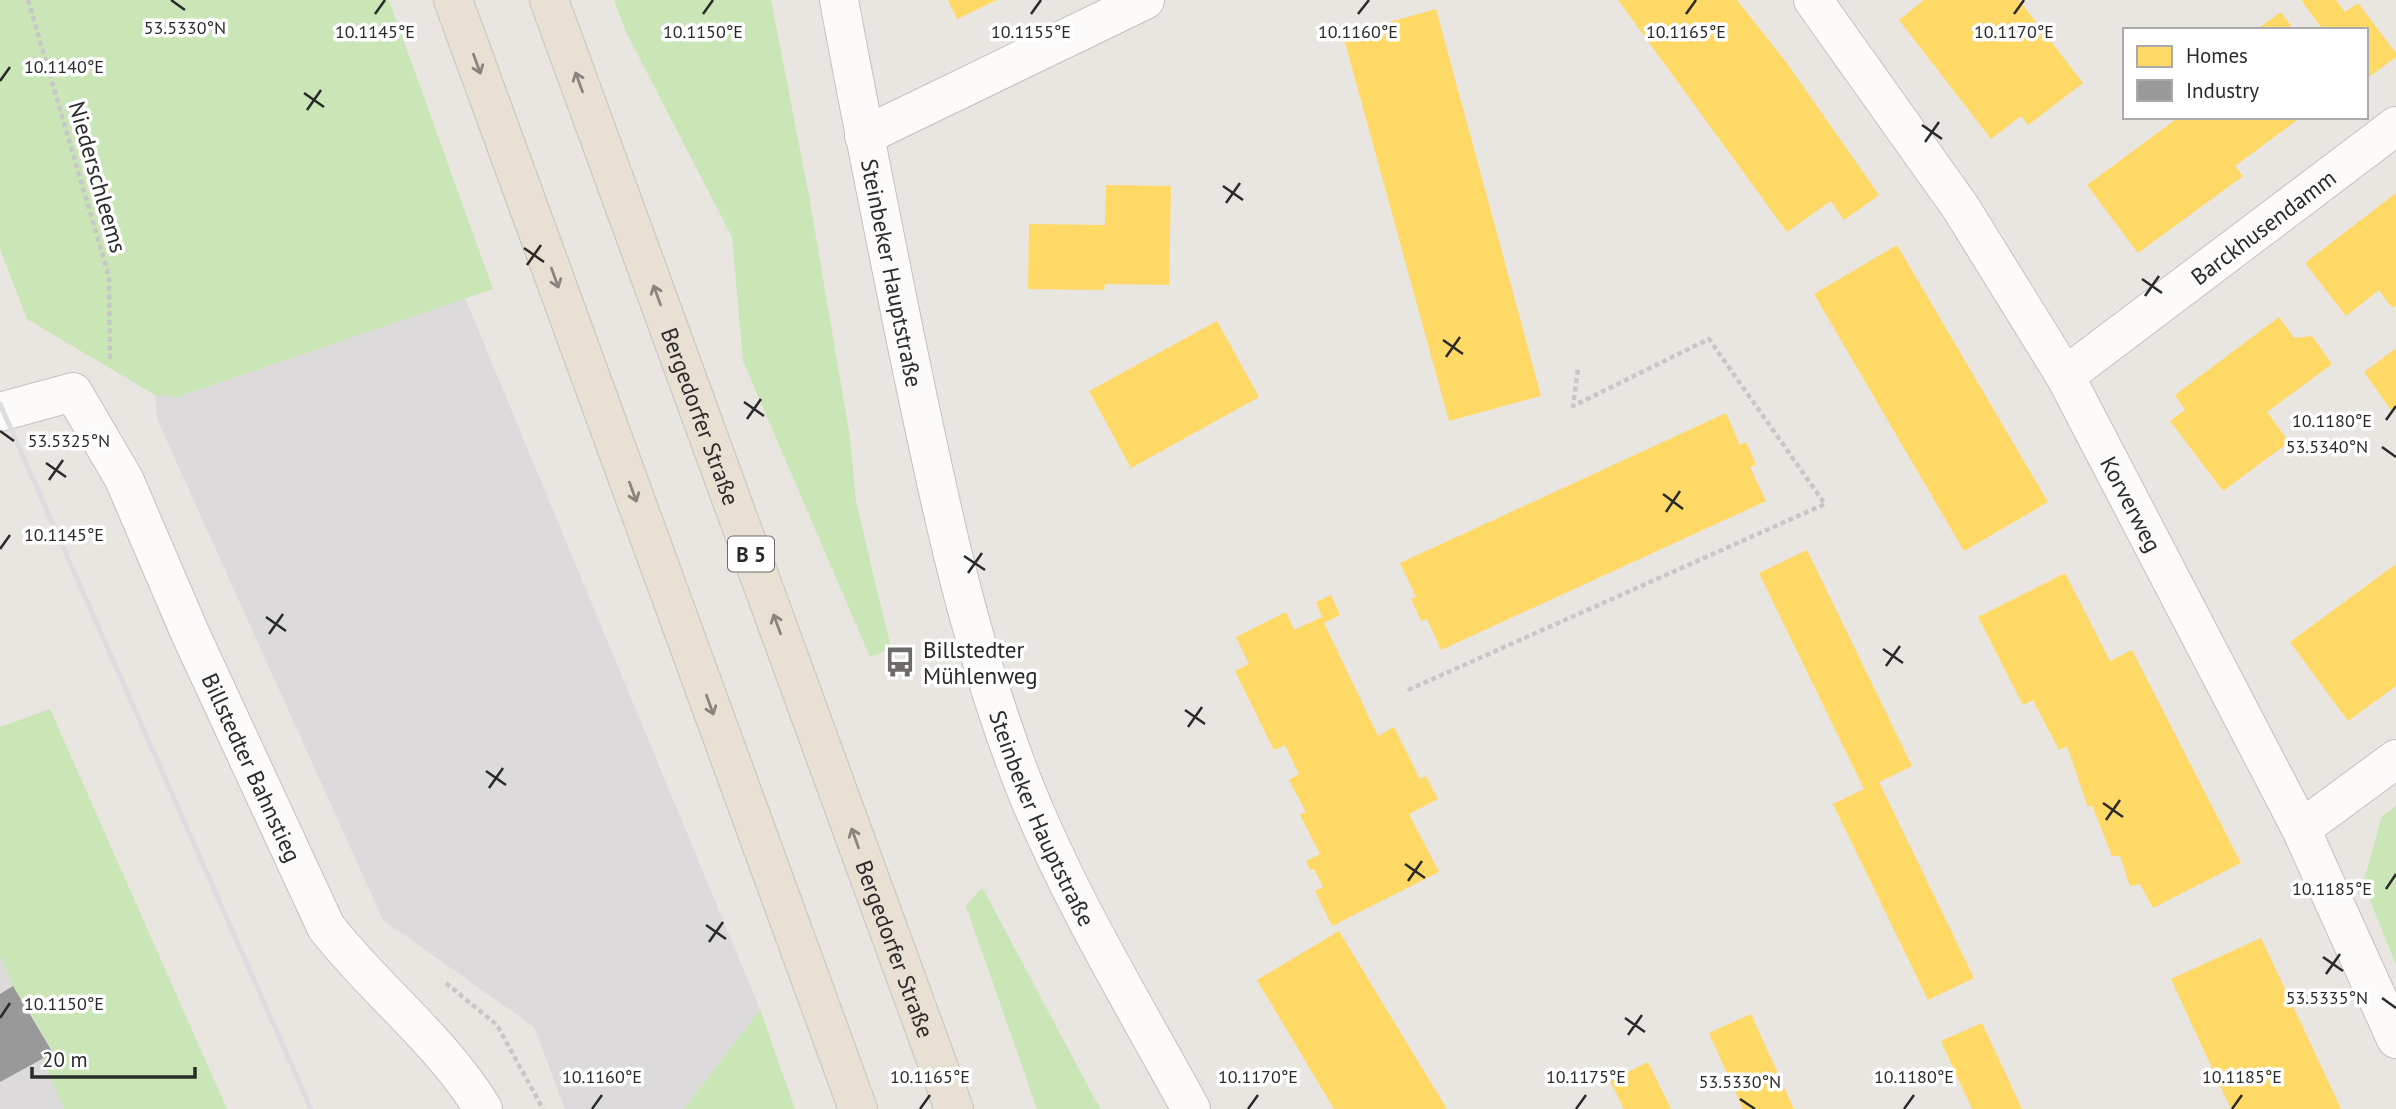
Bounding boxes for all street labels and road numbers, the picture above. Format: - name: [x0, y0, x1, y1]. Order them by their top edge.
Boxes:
- street label: Niederschleems: [63, 98, 133, 256]
- street label: Steinbeker Hauptstraße: [855, 156, 930, 390]
- street label: Barckhusendamm: [2185, 162, 2341, 291]
- street label: Bergedorfer Straße: [655, 323, 747, 509]
- street label: Korverweg: [2095, 451, 2168, 557]
- road number: B 5: [728, 536, 774, 572]
- street label: Billstedter Bahnstieg: [196, 668, 308, 866]
- street label: Steinbeker Hauptstraße: [984, 706, 1102, 931]
- street label: Bergedorfer Straße: [850, 856, 941, 1041]

